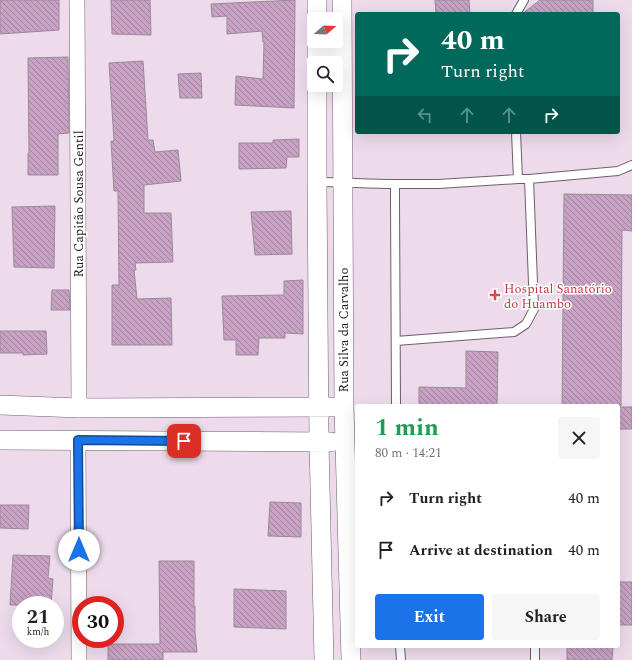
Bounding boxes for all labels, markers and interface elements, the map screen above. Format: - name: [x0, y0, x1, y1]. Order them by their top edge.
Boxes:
- north arrow: [307, 12, 343, 48]
- map controls: [307, 12, 343, 92]
- text: 40 m: [441, 19, 505, 62]
- icon: right: [375, 28, 427, 80]
- button: search: [307, 56, 343, 92]
- text: Turn right: [441, 58, 524, 85]
- icon: left: [414, 104, 436, 126]
- icon: ahead: [456, 104, 478, 126]
- icon: ahead: [498, 104, 520, 126]
- icon: right: [540, 104, 562, 126]
- street label: Rua Capitão Sousa Gentil: [69, 130, 89, 278]
- street label: Rua Silva da Carvalho: [334, 268, 354, 392]
- place label: Hospital Sanatório do Huambo: [504, 279, 612, 314]
- marker: Hospital Sanatório do Huambo: [489, 289, 501, 301]
- text: 1 min: [375, 410, 439, 446]
- button: close: [558, 417, 600, 459]
- pin: [167, 424, 201, 458]
- icon: arrive: [173, 430, 195, 452]
- text: 80 m · 14:21: [375, 443, 441, 463]
- icon: right: [375, 487, 397, 509]
- text: Turn right: [409, 487, 482, 510]
- text: 40 m: [568, 487, 600, 510]
- position arrow: [58, 529, 100, 571]
- icon: arrive: [375, 539, 397, 561]
- text: Arrive at destination: [409, 539, 553, 562]
- text: 40 m: [568, 539, 600, 562]
- button: Exit: [375, 594, 484, 640]
- button: Share: [492, 594, 600, 640]
- speed limit sign: 30: [72, 596, 124, 648]
- text: 21: [27, 602, 49, 632]
- text: km/h: [27, 624, 49, 640]

